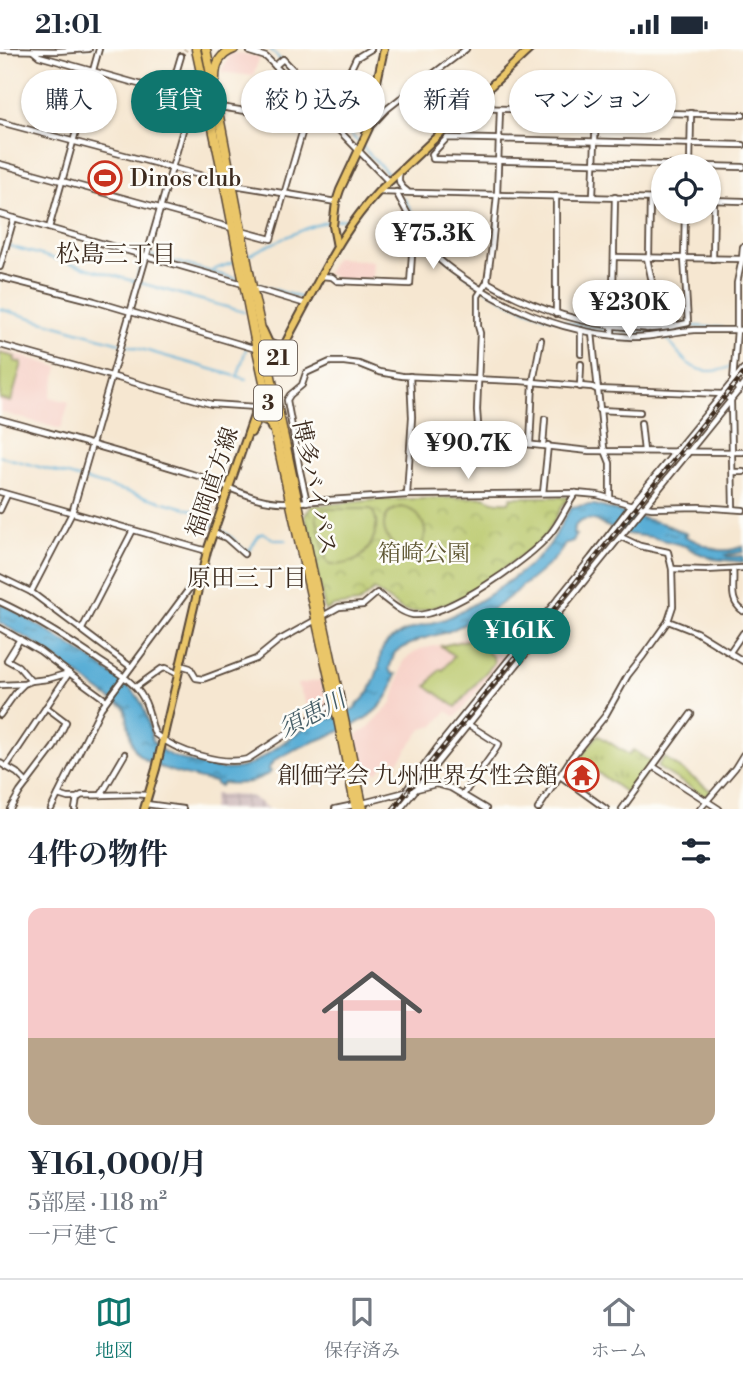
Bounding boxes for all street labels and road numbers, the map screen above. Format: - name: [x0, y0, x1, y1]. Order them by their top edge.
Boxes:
- road number: 21: [259, 341, 297, 375]
- road number: 3: [254, 385, 282, 421]
- street label: 博多バイパス: [286, 417, 342, 557]
- street label: 福岡直方線: [181, 423, 245, 541]

